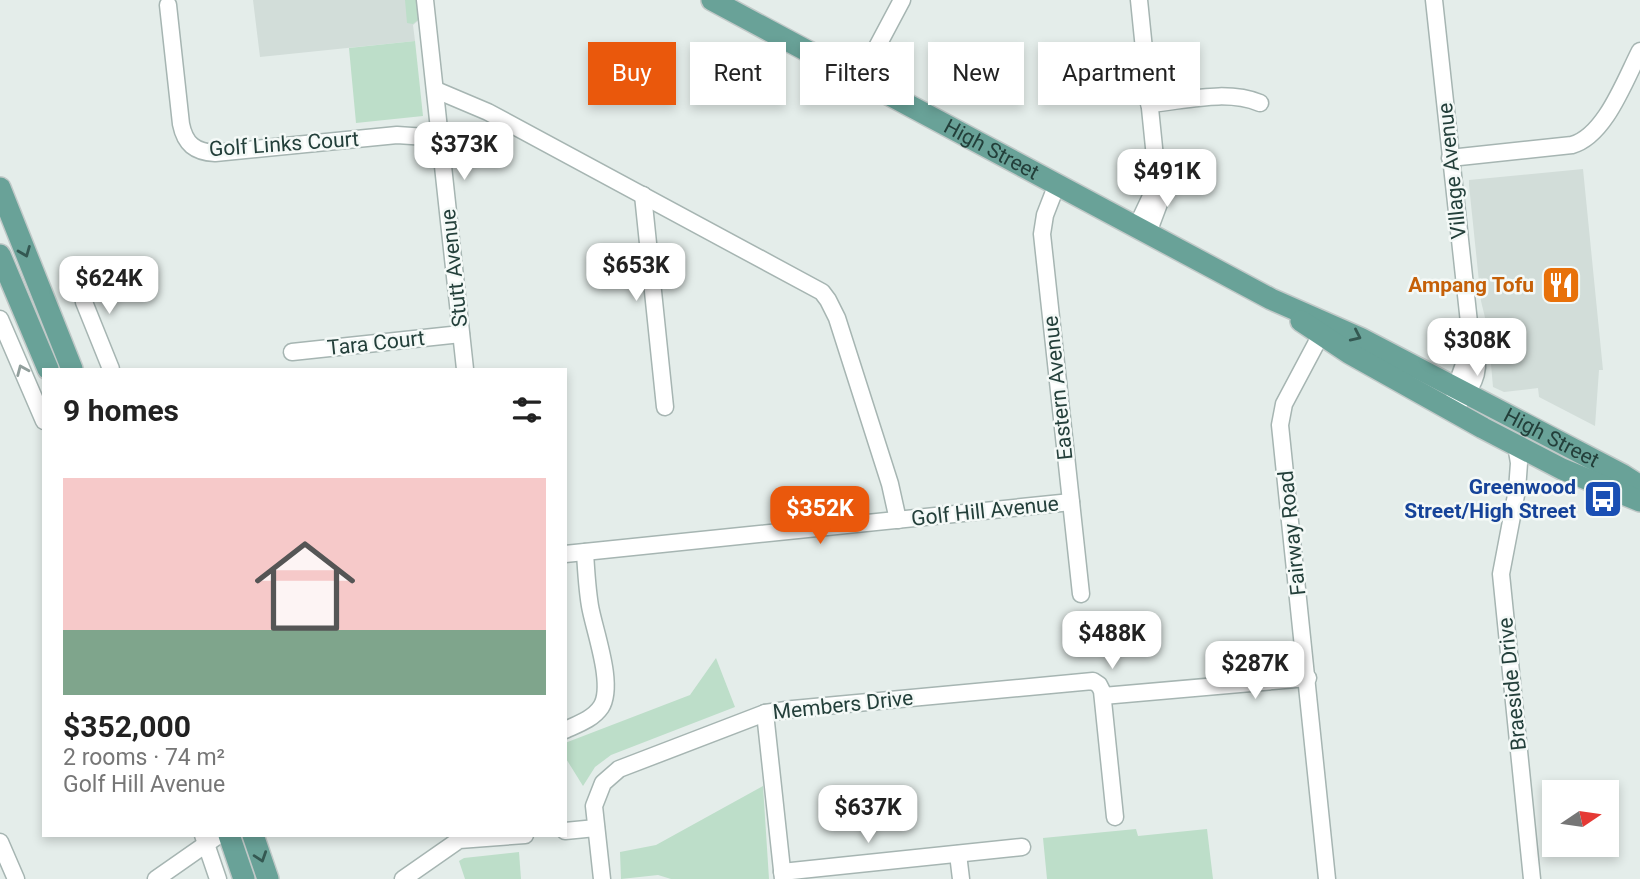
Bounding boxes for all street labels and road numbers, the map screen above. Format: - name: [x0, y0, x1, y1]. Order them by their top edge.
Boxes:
- street label: Village Avenue: [1433, 102, 1471, 240]
- street label: High Street: [940, 114, 1043, 185]
- street label: Golf Links Court: [208, 127, 360, 161]
- street label: Stutt Avenue: [436, 208, 472, 328]
- street label: Eastern Avenue: [1038, 315, 1078, 461]
- street label: Tara Court: [326, 326, 426, 360]
- street label: High Street: [1500, 403, 1603, 472]
- street label: Fairway Road: [1274, 469, 1310, 597]
- street label: Golf Hill Avenue: [910, 491, 1060, 531]
- street label: Braeside Drive: [1493, 616, 1531, 752]
- street label: Members Drive: [772, 686, 914, 724]

